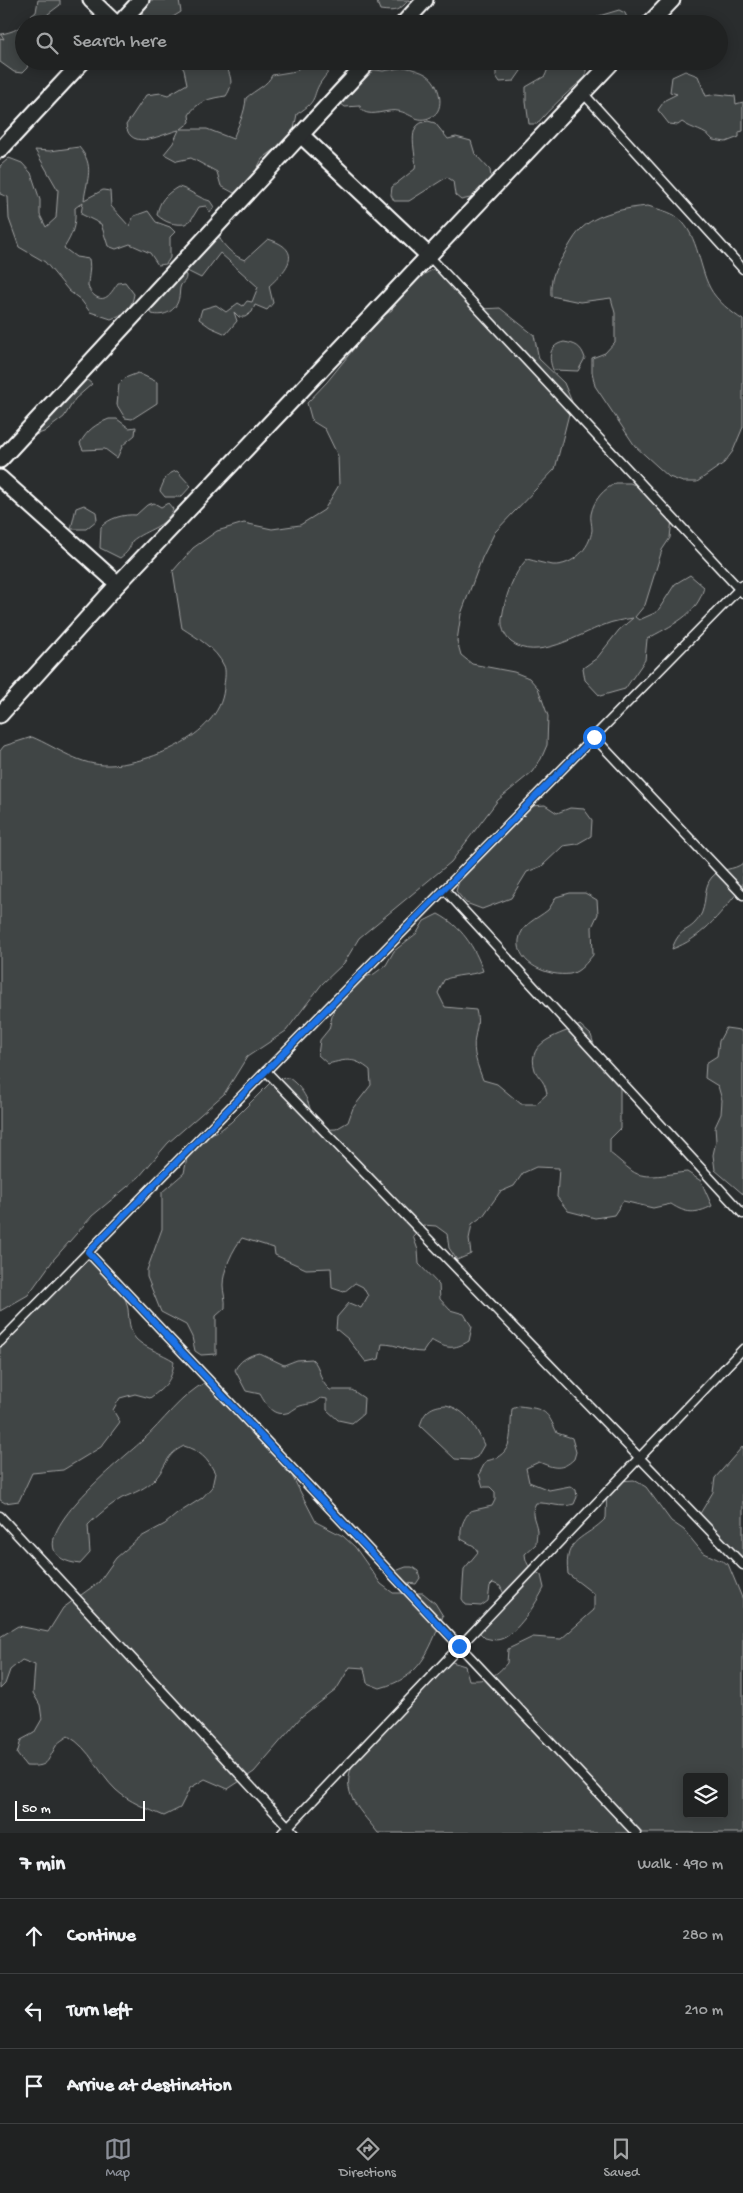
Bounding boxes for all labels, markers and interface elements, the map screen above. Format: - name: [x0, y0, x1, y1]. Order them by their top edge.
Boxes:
- search box: [15, 15, 728, 70]
- icon: search: [33, 29, 61, 57]
- text: Search here: [73, 31, 167, 54]
- route start: [583, 726, 606, 749]
- route end: [448, 1635, 471, 1658]
- map controls: [683, 1773, 728, 1818]
- button: layers: [683, 1773, 728, 1818]
- scale bar: [15, 1798, 145, 1821]
- text: 50 m: [22, 1801, 51, 1818]
- text: 7 min: [20, 1853, 65, 1878]
- text: Walk · 490 m: [637, 1856, 723, 1875]
- icon: ahead: [20, 1922, 48, 1950]
- text: Continue: [67, 1925, 136, 1948]
- text: 280 m: [682, 1927, 723, 1946]
- icon: left: [20, 1997, 48, 2025]
- text: Turn left: [67, 2000, 131, 2023]
- text: 210 m: [684, 2002, 723, 2021]
- icon: arrive: [20, 2072, 48, 2100]
- text: Arrive at destination: [67, 2075, 231, 2098]
- tab: Map: [104, 2135, 132, 2182]
- tab: Directions: [339, 2135, 396, 2182]
- tab: Saved: [603, 2135, 639, 2182]

